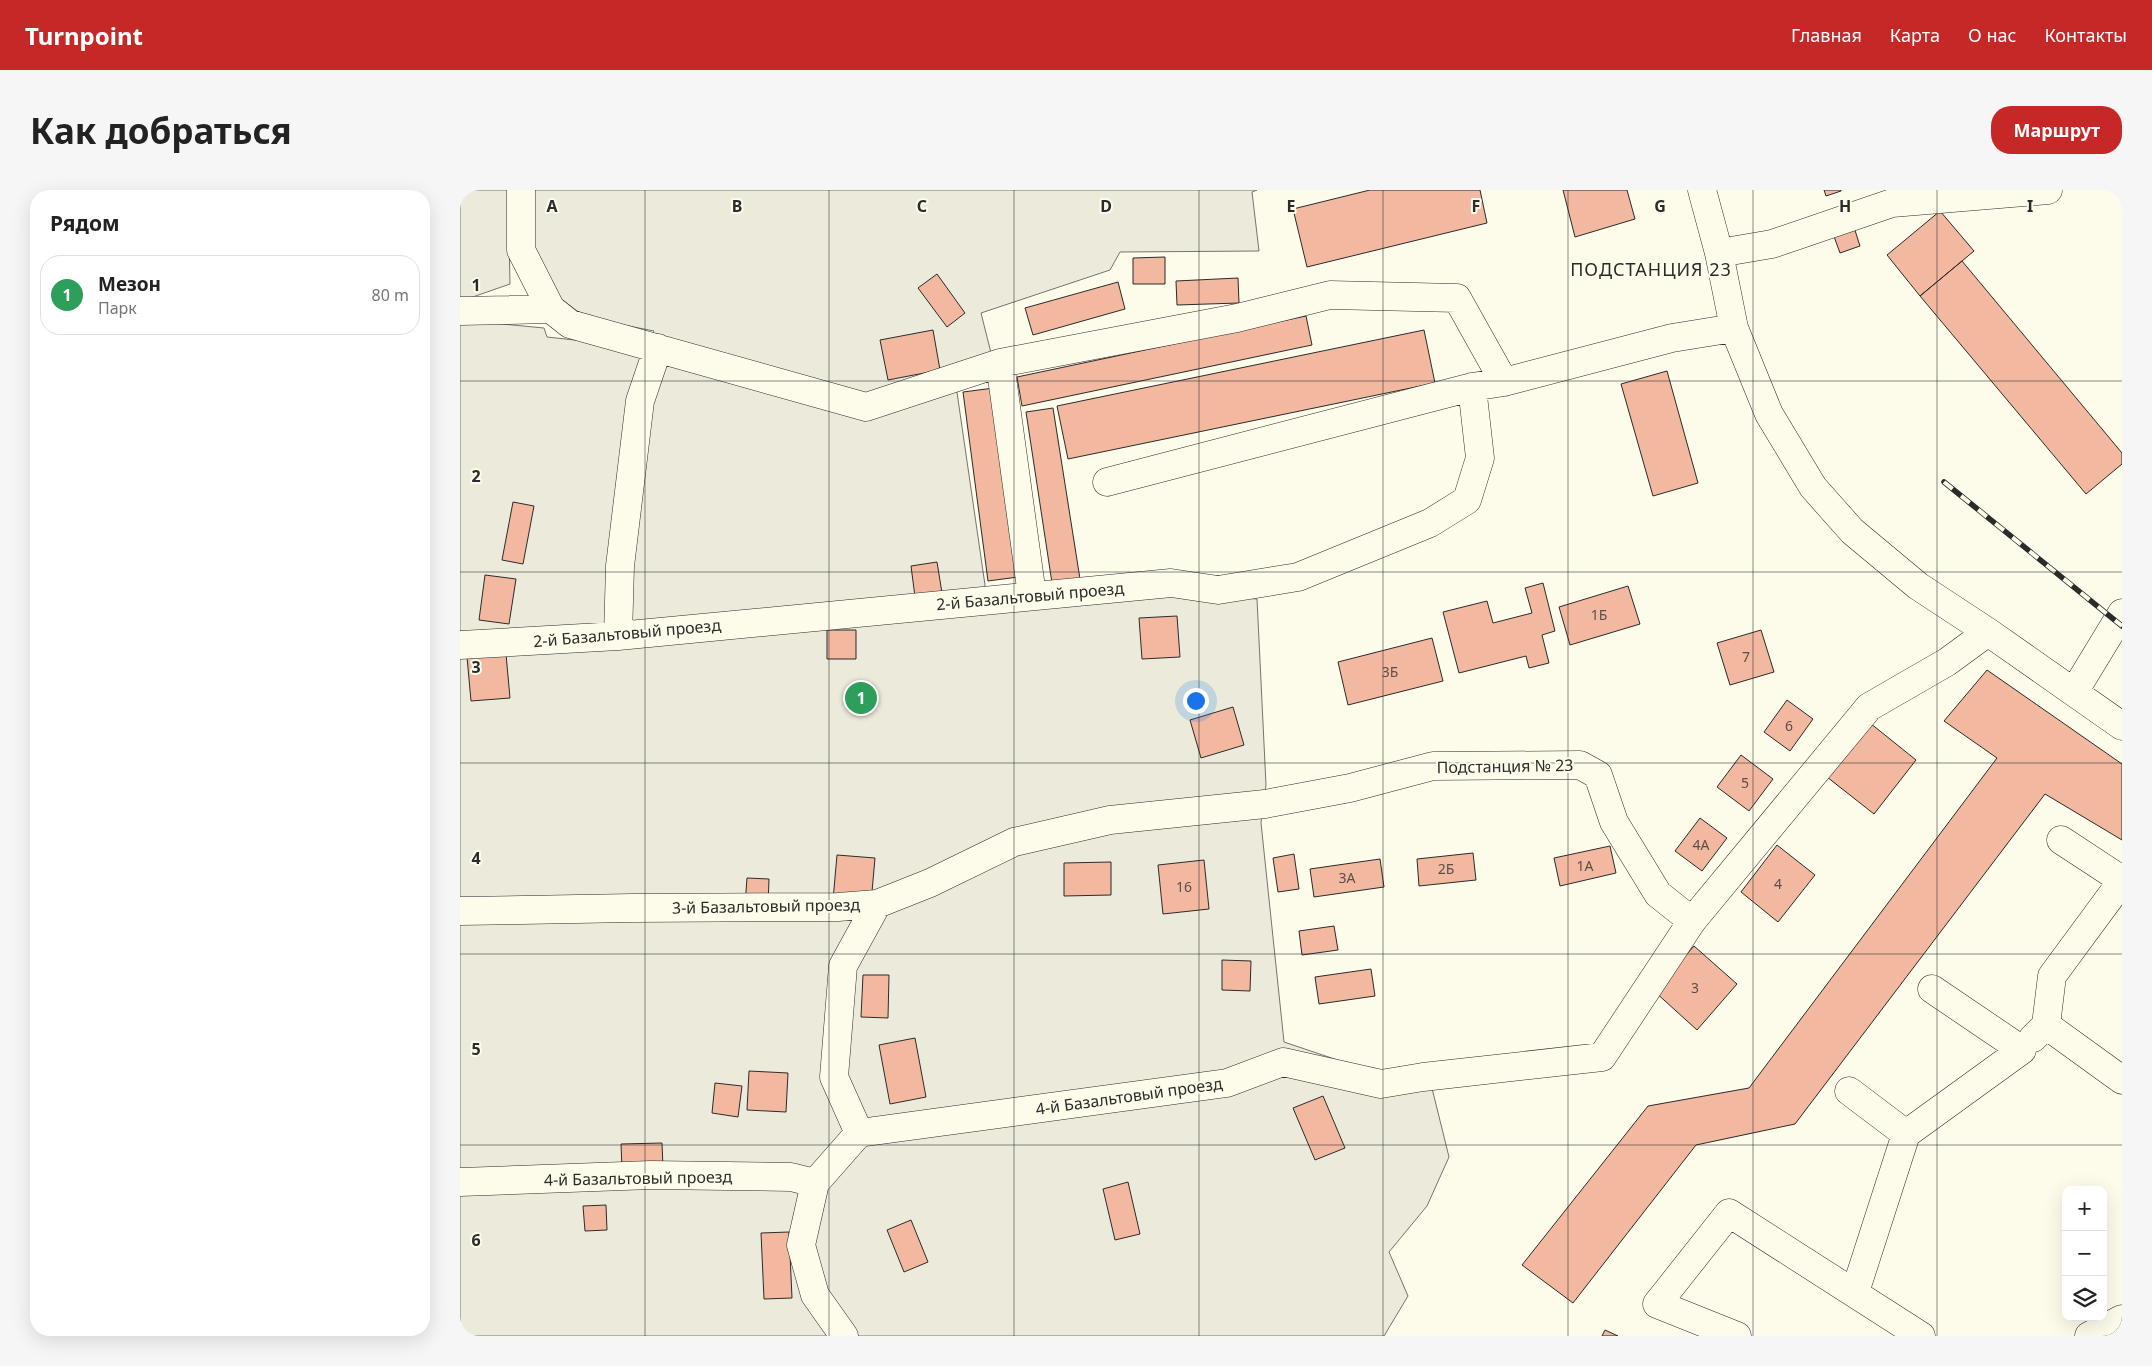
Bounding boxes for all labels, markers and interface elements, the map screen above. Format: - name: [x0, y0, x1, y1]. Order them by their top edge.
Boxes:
- text: Turnpoint: [25, 19, 143, 52]
- text: Главная: [1791, 23, 1862, 47]
- text: Карта: [1890, 23, 1940, 47]
- text: О нас: [1968, 23, 2016, 47]
- text: Контакты: [2044, 23, 2127, 47]
- button: Маршрут: [1991, 106, 2122, 154]
- text: Как добраться: [30, 107, 292, 154]
- text: A: [546, 195, 558, 217]
- text: B: [732, 195, 742, 217]
- text: C: [917, 195, 927, 217]
- text: D: [1100, 195, 1112, 217]
- text: E: [1287, 195, 1296, 217]
- text: F: [1472, 195, 1480, 217]
- text: G: [1654, 195, 1666, 217]
- text: H: [1839, 195, 1851, 217]
- text: I: [2027, 195, 2033, 217]
- text: Рядом: [50, 209, 120, 237]
- district label: ПОДСТАНЦИЯ 23: [1570, 257, 1732, 281]
- text: Мезон: [98, 271, 161, 297]
- text: 1: [471, 274, 481, 296]
- text: 1: [62, 284, 72, 306]
- text: 80 m: [372, 284, 409, 306]
- text: Парк: [98, 297, 137, 319]
- text: 2: [471, 465, 481, 487]
- street label: 2-й Базальтовый проезд: [935, 577, 1125, 615]
- house number: 1Б: [1591, 605, 1607, 624]
- street label: 2-й Базальтовый проезд: [532, 614, 722, 652]
- house number: 7: [1742, 647, 1750, 666]
- text: 3: [471, 656, 481, 678]
- house number: 3Б: [1382, 662, 1398, 681]
- pin: 1: [845, 679, 877, 717]
- your location: [1183, 688, 1209, 714]
- house number: 6: [1785, 716, 1793, 735]
- street label: Подстанция № 23: [1436, 754, 1574, 778]
- house number: 5: [1741, 773, 1749, 792]
- house number: 4А: [1693, 835, 1710, 854]
- text: 4: [471, 847, 481, 869]
- house number: 1А: [1577, 856, 1594, 875]
- house number: 2Б: [1438, 859, 1454, 878]
- house number: 3А: [1339, 868, 1356, 887]
- house number: 4: [1774, 874, 1782, 893]
- house number: 16: [1176, 877, 1192, 896]
- street label: 3-й Базальтовый проезд: [672, 893, 861, 919]
- house number: 3: [1691, 978, 1699, 997]
- text: 5: [471, 1038, 481, 1060]
- street label: 4-й Базальтовый проезд: [1034, 1072, 1224, 1120]
- street label: 4-й Базальтовый проезд: [544, 1165, 733, 1191]
- map controls: [2062, 1186, 2107, 1321]
- button: +: [2062, 1186, 2107, 1231]
- text: 6: [471, 1229, 481, 1251]
- button: −: [2062, 1231, 2107, 1276]
- button: layers: [2062, 1276, 2107, 1321]

